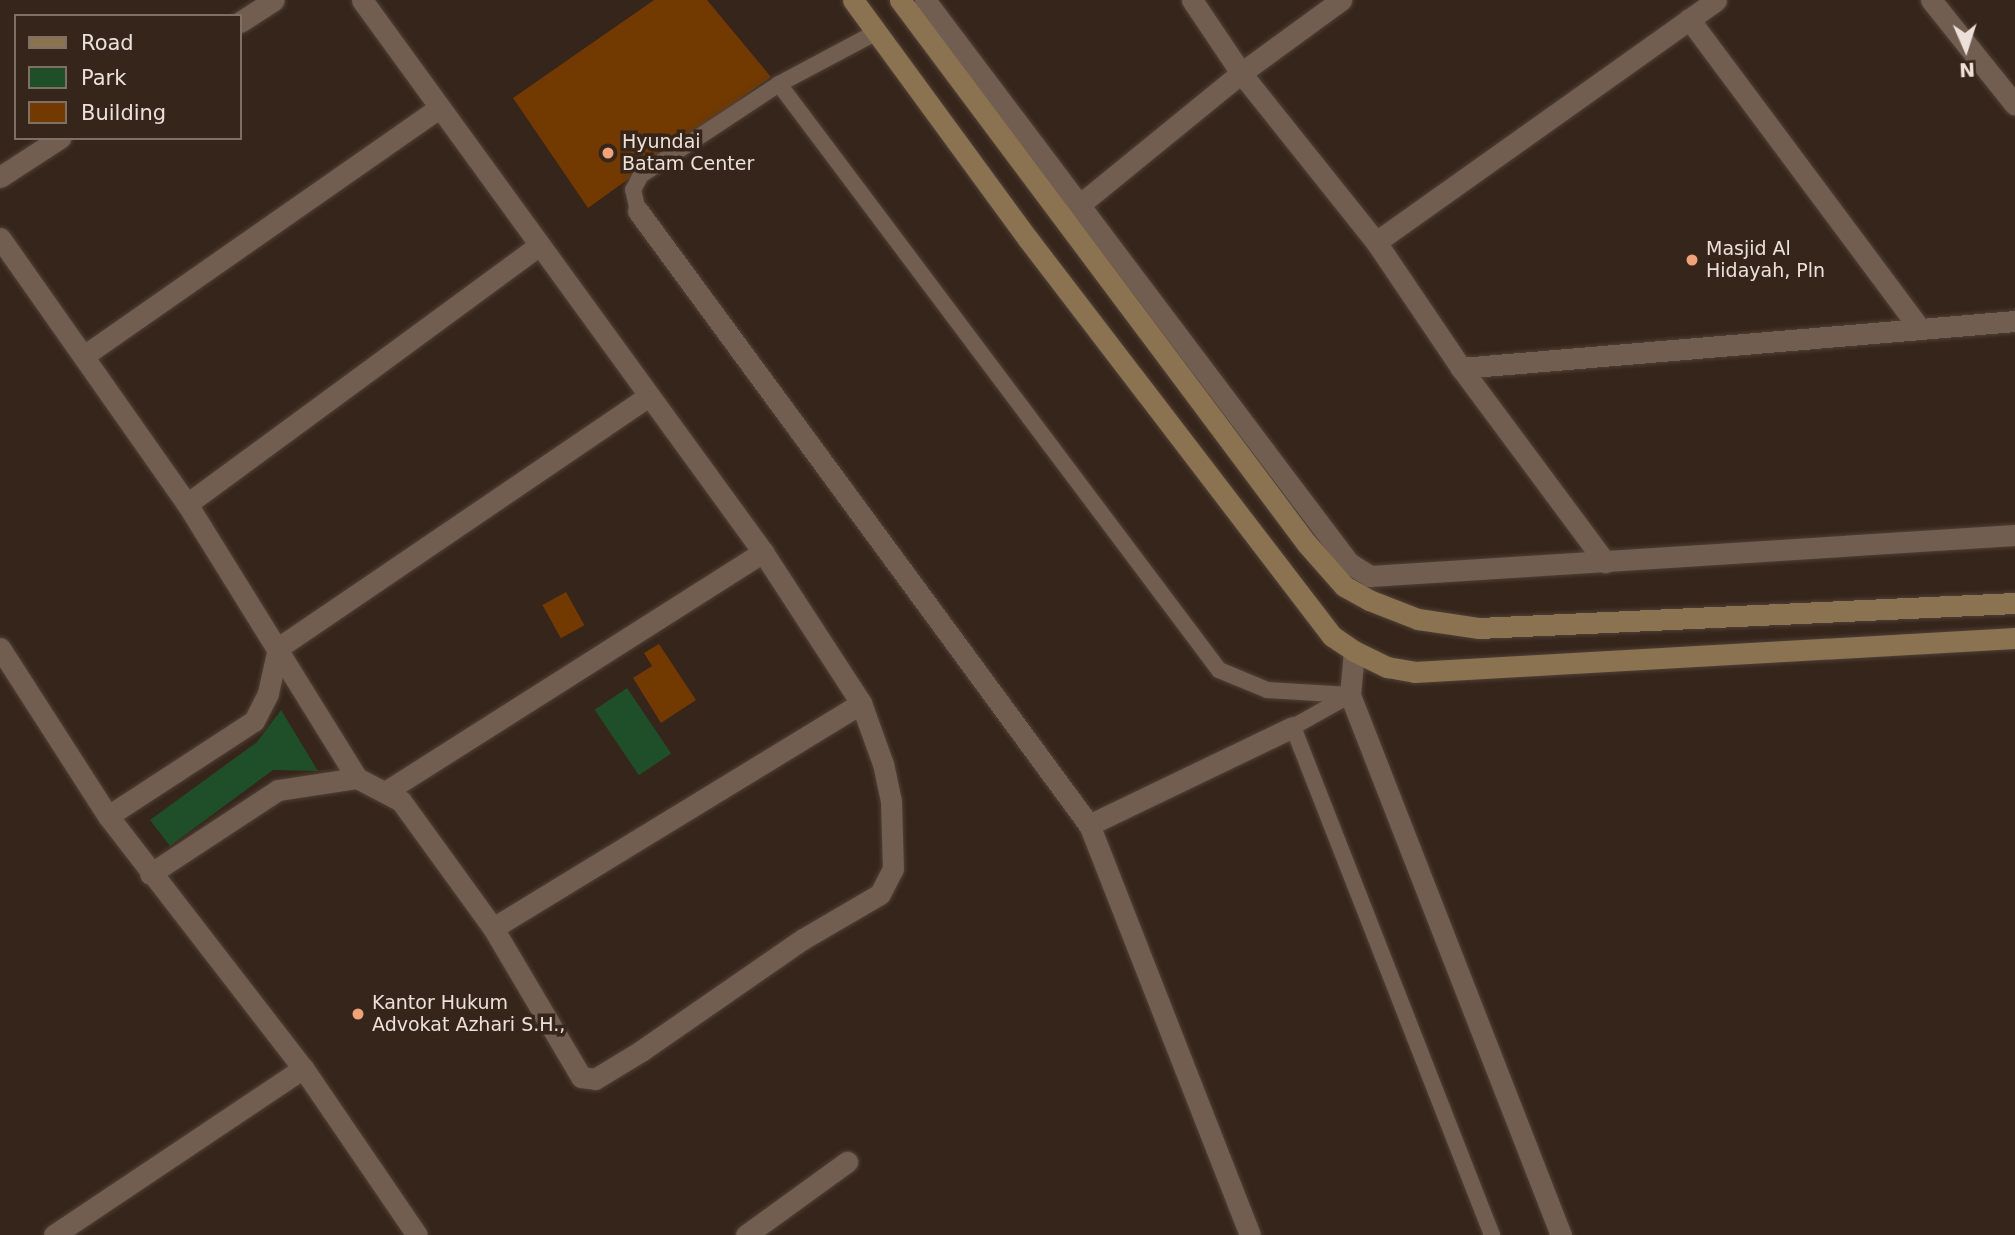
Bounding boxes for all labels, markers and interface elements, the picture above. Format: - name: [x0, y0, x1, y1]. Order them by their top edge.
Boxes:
- legend: [14, 14, 242, 140]
- north arrow: [1931, 14, 2001, 84]
- text: Road: [81, 31, 134, 55]
- text: N: [1959, 59, 1976, 81]
- text: Park: [81, 66, 126, 90]
- text: Building: [81, 101, 166, 125]
- place label: Hyundai Batam Center: [622, 131, 754, 175]
- marker: Hyundai Batam Center: [600, 145, 616, 161]
- place label: Masjid Al Hidayah, Pln: [1706, 238, 1825, 282]
- marker: Masjid Al Hidayah, Pln: [1684, 252, 1700, 268]
- place label: Kantor Hukum Advokat Azhari S.H.,: [372, 992, 565, 1036]
- marker: Kantor Hukum Advokat Azhari S.H.,: [350, 1006, 366, 1022]

